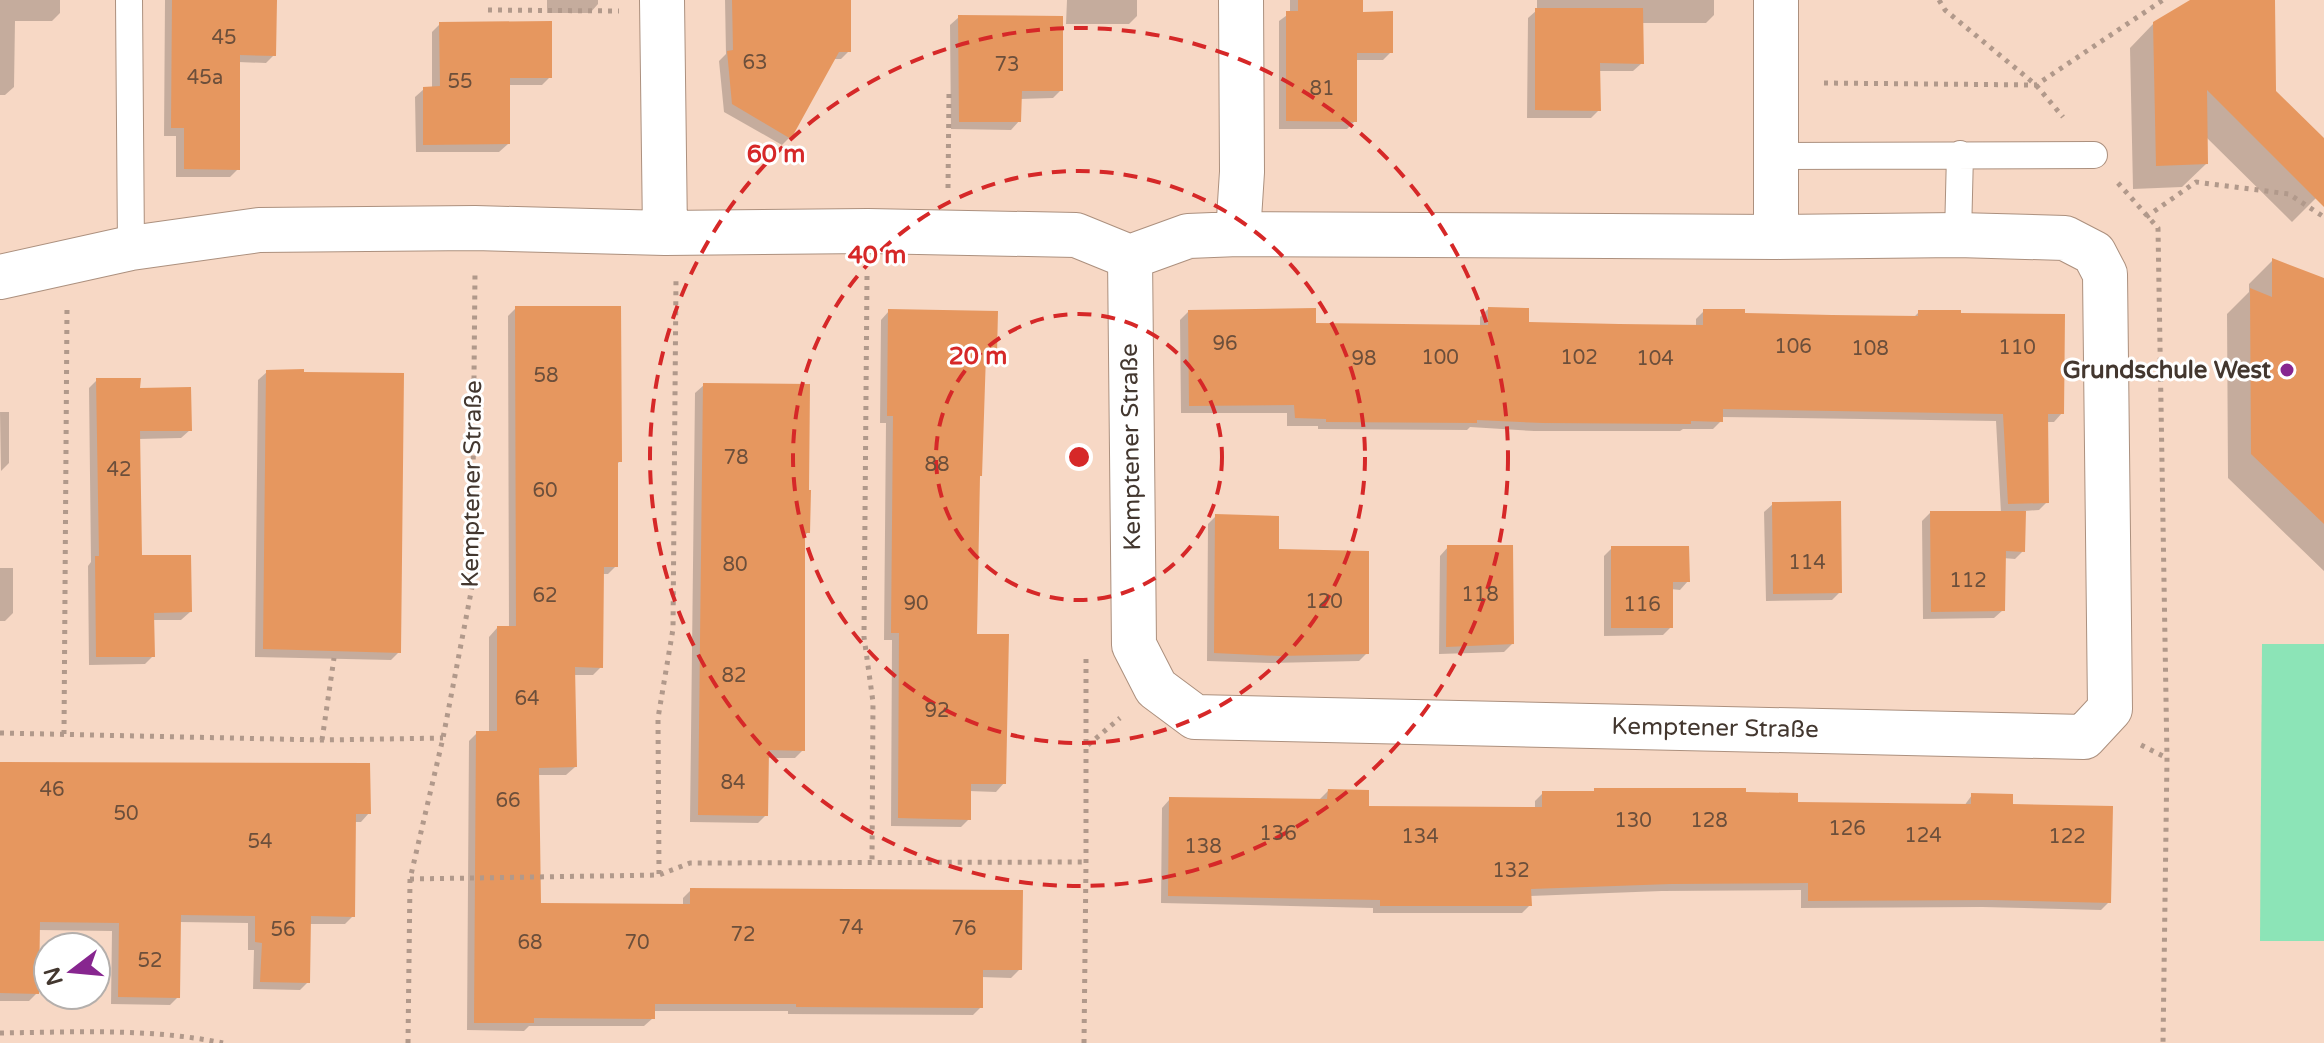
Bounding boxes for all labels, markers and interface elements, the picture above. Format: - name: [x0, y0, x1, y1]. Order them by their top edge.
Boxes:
- house number: 45: [211, 26, 237, 50]
- house number: 63: [742, 51, 768, 75]
- house number: 73: [994, 53, 1020, 77]
- house number: 45a: [187, 66, 223, 90]
- house number: 55: [447, 70, 473, 94]
- house number: 81: [1309, 77, 1335, 101]
- text: 60 m: [747, 140, 805, 169]
- text: 40 m: [848, 241, 906, 270]
- house number: 96: [1212, 332, 1238, 356]
- house number: 106: [1774, 335, 1812, 359]
- house number: 110: [1998, 336, 2036, 360]
- house number: 108: [1851, 337, 1889, 361]
- text: 20 m: [949, 342, 1007, 371]
- street label: Kemptener Straße: [1115, 343, 1147, 551]
- house number: 100: [1421, 346, 1459, 370]
- house number: 102: [1560, 346, 1598, 370]
- house number: 98: [1351, 347, 1377, 371]
- house number: 104: [1636, 347, 1674, 371]
- place label: Grundschule West: [2063, 356, 2272, 385]
- marker: Grundschule West: [2278, 361, 2296, 379]
- house number: 58: [533, 364, 559, 388]
- street label: Kemptener Straße: [456, 380, 488, 588]
- centre of rings: [1065, 443, 1093, 471]
- house number: 78: [723, 446, 749, 470]
- house number: 88: [924, 453, 950, 477]
- house number: 42: [106, 458, 132, 482]
- house number: 60: [532, 479, 558, 503]
- house number: 114: [1788, 551, 1826, 575]
- house number: 80: [722, 553, 748, 577]
- house number: 112: [1949, 569, 1987, 593]
- house number: 118: [1461, 583, 1499, 607]
- house number: 62: [532, 584, 558, 608]
- house number: 120: [1305, 590, 1343, 614]
- house number: 90: [903, 592, 929, 616]
- house number: 116: [1623, 593, 1661, 617]
- house number: 82: [721, 664, 747, 688]
- house number: 64: [514, 687, 540, 711]
- house number: 92: [924, 699, 950, 723]
- street label: Kemptener Straße: [1611, 712, 1819, 744]
- house number: 84: [720, 771, 746, 795]
- house number: 46: [39, 778, 65, 802]
- house number: 66: [495, 789, 521, 813]
- house number: 50: [113, 802, 139, 826]
- house number: 130: [1614, 809, 1652, 833]
- house number: 128: [1690, 809, 1728, 833]
- house number: 126: [1828, 817, 1866, 841]
- house number: 136: [1259, 822, 1297, 846]
- house number: 124: [1904, 824, 1942, 848]
- house number: 134: [1401, 825, 1439, 849]
- house number: 122: [2048, 825, 2086, 849]
- house number: 54: [247, 830, 273, 854]
- house number: 138: [1184, 835, 1222, 859]
- house number: 132: [1492, 859, 1530, 883]
- house number: 74: [838, 916, 864, 940]
- house number: 76: [951, 917, 977, 941]
- house number: 56: [270, 918, 296, 942]
- house number: 72: [730, 923, 756, 947]
- north arrow: [32, 931, 112, 1011]
- house number: 68: [517, 931, 543, 955]
- house number: 70: [624, 931, 650, 955]
- house number: 52: [137, 949, 163, 973]
- text: N: [39, 964, 69, 988]

